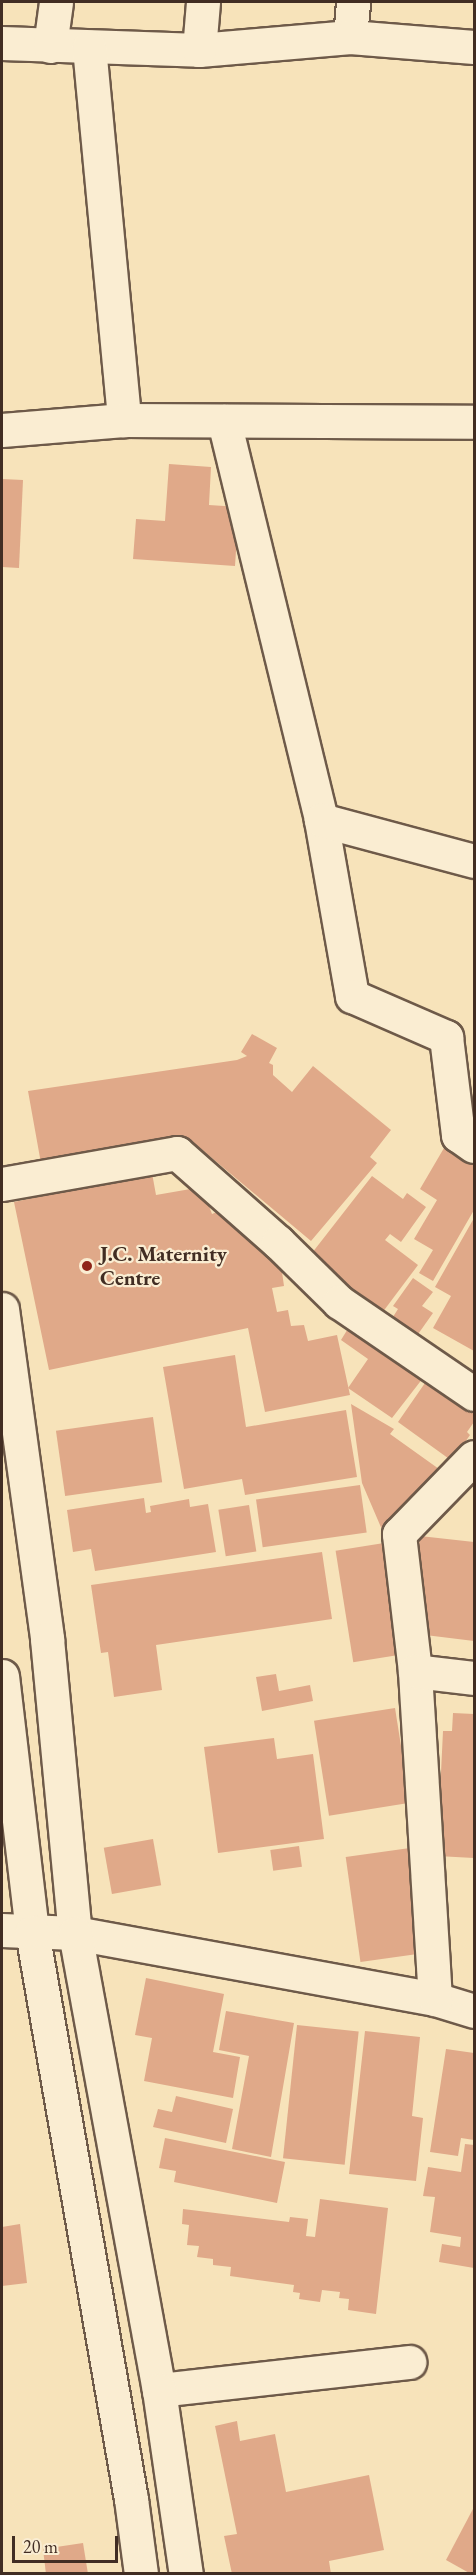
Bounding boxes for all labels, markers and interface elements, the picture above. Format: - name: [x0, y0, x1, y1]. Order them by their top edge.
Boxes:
- place label: J.C. Maternity Centre: [100, 1241, 227, 1291]
- marker: J.C. Maternity Centre: [78, 1257, 96, 1275]
- scale bar: [15, 2524, 122, 2562]
- text: 20 m: [23, 2535, 58, 2558]

